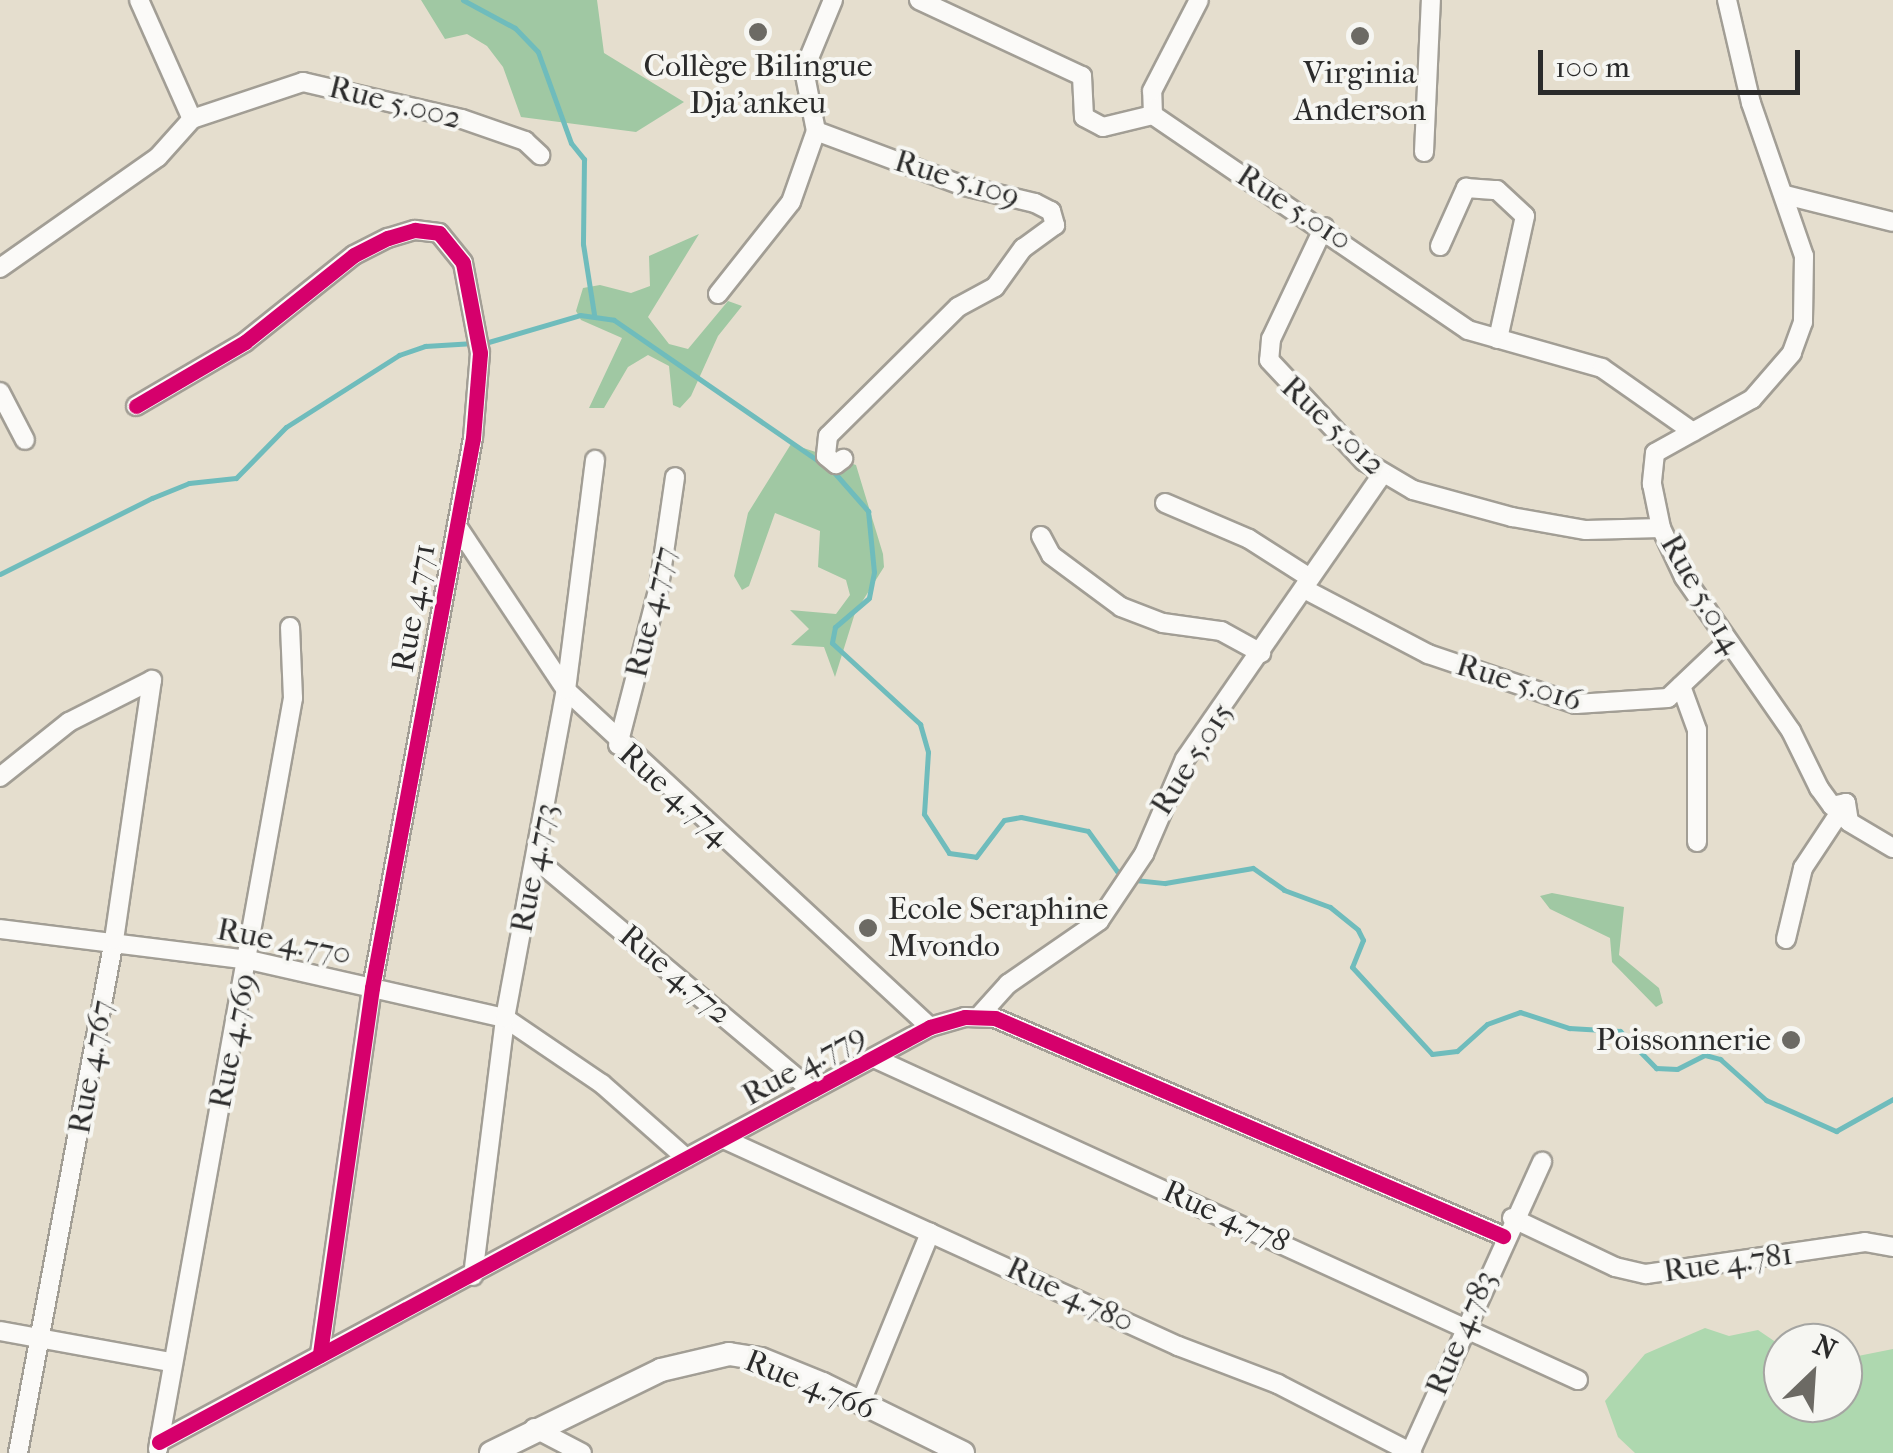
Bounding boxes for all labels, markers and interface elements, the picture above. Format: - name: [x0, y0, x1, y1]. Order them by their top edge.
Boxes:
- marker: Collège Bilingue Dja'ankeu: [747, 21, 769, 43]
- marker: Virginia Anderson: [1347, 23, 1373, 49]
- scale bar: [1543, 30, 1806, 92]
- place label: Collège Bilingue Dja'ankeu: [643, 48, 873, 123]
- text: 100 m: [1555, 50, 1630, 85]
- place label: Virginia Anderson: [1294, 55, 1426, 130]
- street label: Rue 5.002: [325, 68, 465, 138]
- street label: Rue 5.109: [890, 142, 1024, 216]
- street label: Rue 5.010: [1229, 157, 1359, 259]
- street label: Rue 5.012: [1273, 368, 1393, 484]
- street label: Rue 5.014: [1652, 528, 1750, 660]
- street label: Rue 4.771: [384, 541, 444, 675]
- street label: Rue 4.777: [617, 543, 685, 681]
- street label: Rue 5.016: [1452, 646, 1586, 720]
- street label: Rue 5.015: [1142, 695, 1242, 823]
- street label: Rue 4.774: [610, 735, 738, 855]
- street label: Rue 4.773: [503, 800, 565, 936]
- place label: Ecole Seraphine Mvondo: [888, 891, 1108, 966]
- street label: Rue 4.770: [214, 910, 354, 974]
- street label: Rue 4.772: [611, 917, 739, 1033]
- marker: Ecole Seraphine Mvondo: [857, 917, 879, 939]
- street label: Rue 4.769: [201, 970, 265, 1112]
- street label: Rue 4.767: [60, 997, 122, 1137]
- street label: Rue 4.779: [736, 1015, 872, 1115]
- place label: Poissonnerie: [1596, 1021, 1771, 1059]
- marker: Poissonnerie: [1780, 1029, 1802, 1051]
- street label: Rue 4.778: [1157, 1172, 1295, 1262]
- street label: Rue 4.781: [1661, 1235, 1795, 1291]
- street label: Rue 4.780: [1000, 1249, 1140, 1341]
- street label: Rue 4.783: [1418, 1265, 1504, 1401]
- north arrow: [1763, 1323, 1863, 1423]
- text: N: [1808, 1328, 1842, 1367]
- street label: Rue 4.766: [739, 1341, 881, 1429]

